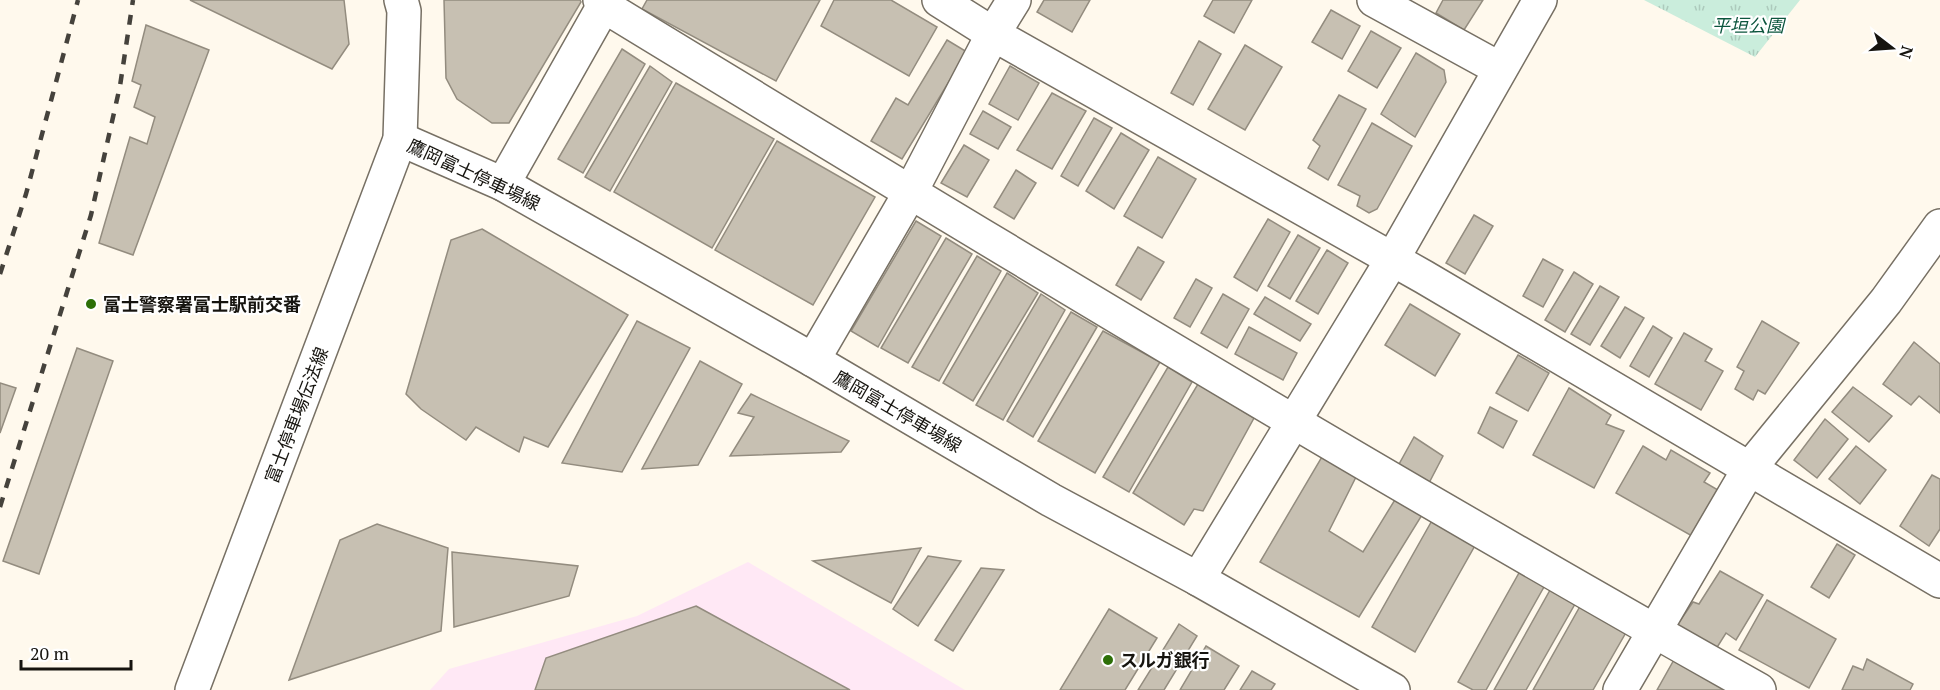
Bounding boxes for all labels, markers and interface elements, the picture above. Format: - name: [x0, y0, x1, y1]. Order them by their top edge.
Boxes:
- park label: 平垣公園: [1712, 13, 1787, 37]
- north arrow: [1862, 18, 1922, 78]
- text: N: [1894, 43, 1919, 61]
- street label: 鷹岡富士停車場線: [404, 133, 544, 215]
- place label: 富士警察署富士駅前交番: [103, 292, 301, 316]
- marker: 富士警察署富士駅前交番: [84, 297, 98, 311]
- street label: 富士停車場伝法線: [259, 343, 333, 487]
- street label: 鷹岡富士停車場線: [830, 365, 966, 457]
- scale bar: [21, 633, 130, 671]
- text: 20 m: [30, 641, 70, 665]
- place label: スルガ銀行: [1120, 648, 1209, 672]
- marker: スルガ銀行: [1101, 653, 1115, 667]

